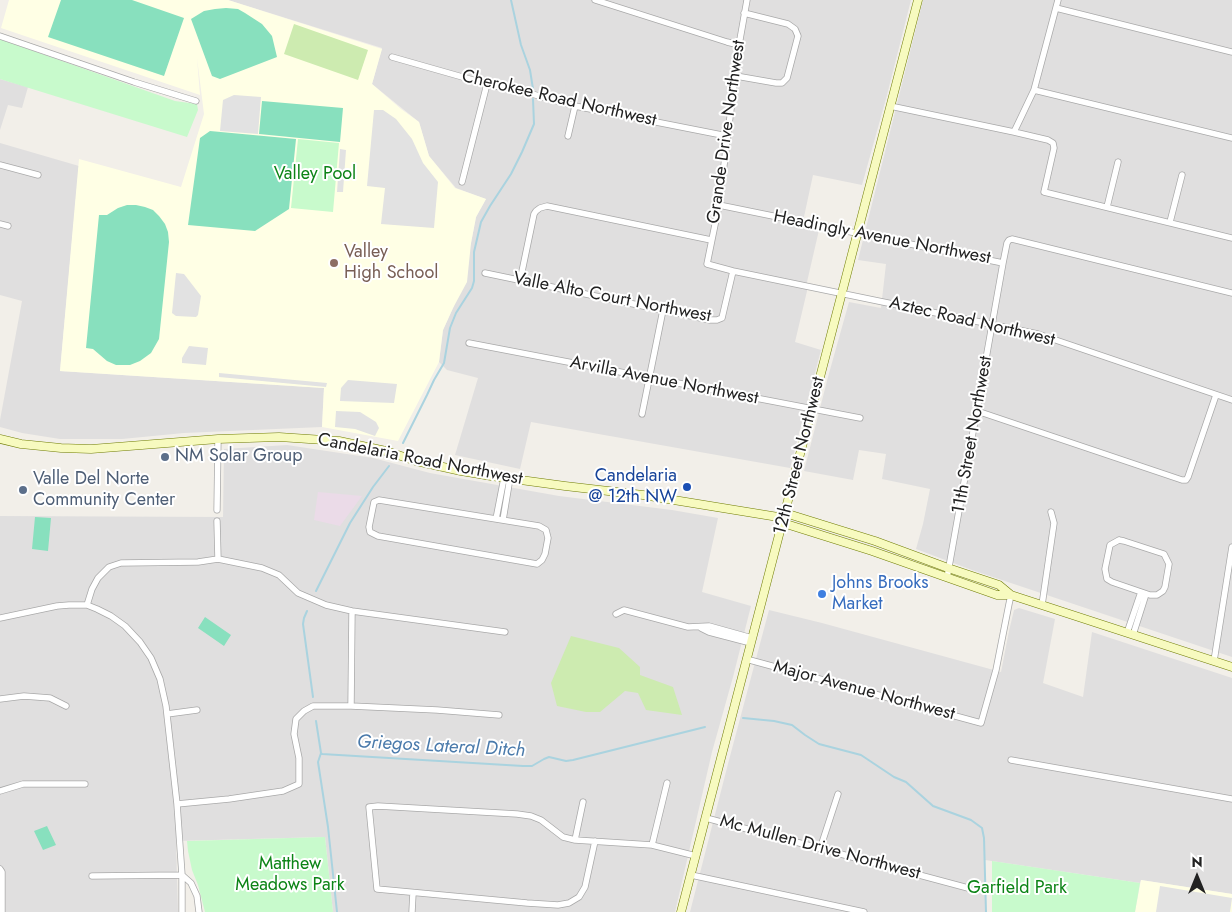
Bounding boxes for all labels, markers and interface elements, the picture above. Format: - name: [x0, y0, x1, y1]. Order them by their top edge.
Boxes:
- street label: Grande Drive Northwest: [703, 39, 751, 225]
- street label: Cherokee Road Northwest: [460, 66, 658, 132]
- park label: Valley Pool: [274, 164, 356, 186]
- street label: Headingly Avenue Northwest: [772, 206, 992, 270]
- place label: Valley High School: [344, 242, 438, 284]
- marker: Valley High School: [328, 257, 340, 269]
- street label: Valle Alto Court Northwest: [511, 268, 713, 328]
- street label: Aztec Road Northwest: [887, 292, 1057, 352]
- street label: Arvilla Avenue Northwest: [568, 352, 760, 410]
- street label: 11th Street Northwest: [948, 354, 998, 516]
- street label: 12th Street Northwest: [770, 375, 830, 537]
- street label: Candelaria Road Northwest: [316, 430, 524, 490]
- place label: NM Solar Group: [175, 446, 302, 468]
- marker: NM Solar Group: [159, 451, 171, 463]
- place label: Candelaria @ 12th NW: [588, 466, 677, 508]
- place label: Valle Del Norte Community Center: [33, 469, 175, 512]
- marker: Candelaria @ 12th NW: [681, 481, 693, 493]
- marker: Valle Del Norte Community Center: [17, 484, 29, 496]
- place label: Johns Brooks Market: [832, 573, 928, 616]
- marker: Johns Brooks Market: [816, 588, 828, 600]
- street label: Major Avenue Northwest: [771, 656, 957, 726]
- water label: Griegos Lateral Ditch: [356, 731, 526, 763]
- street label: Mc Mullen Drive Northwest: [717, 811, 923, 885]
- north arrow: [1172, 852, 1222, 902]
- text: N: [1191, 852, 1203, 872]
- park label: Matthew Meadows Park: [235, 854, 345, 896]
- park label: Garfield Park: [967, 878, 1067, 900]

